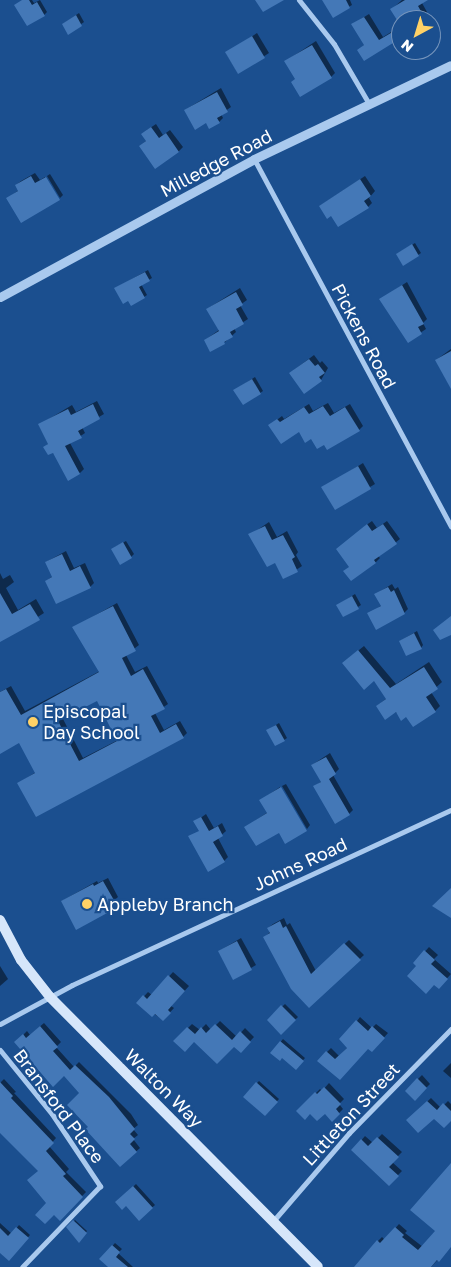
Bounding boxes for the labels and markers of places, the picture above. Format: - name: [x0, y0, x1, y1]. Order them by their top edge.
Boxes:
- place label: Episcopal Day School: [43, 701, 140, 744]
- marker: Episcopal Day School: [27, 716, 39, 728]
- place label: Appleby Branch: [97, 893, 234, 915]
- marker: Appleby Branch: [81, 898, 93, 910]

